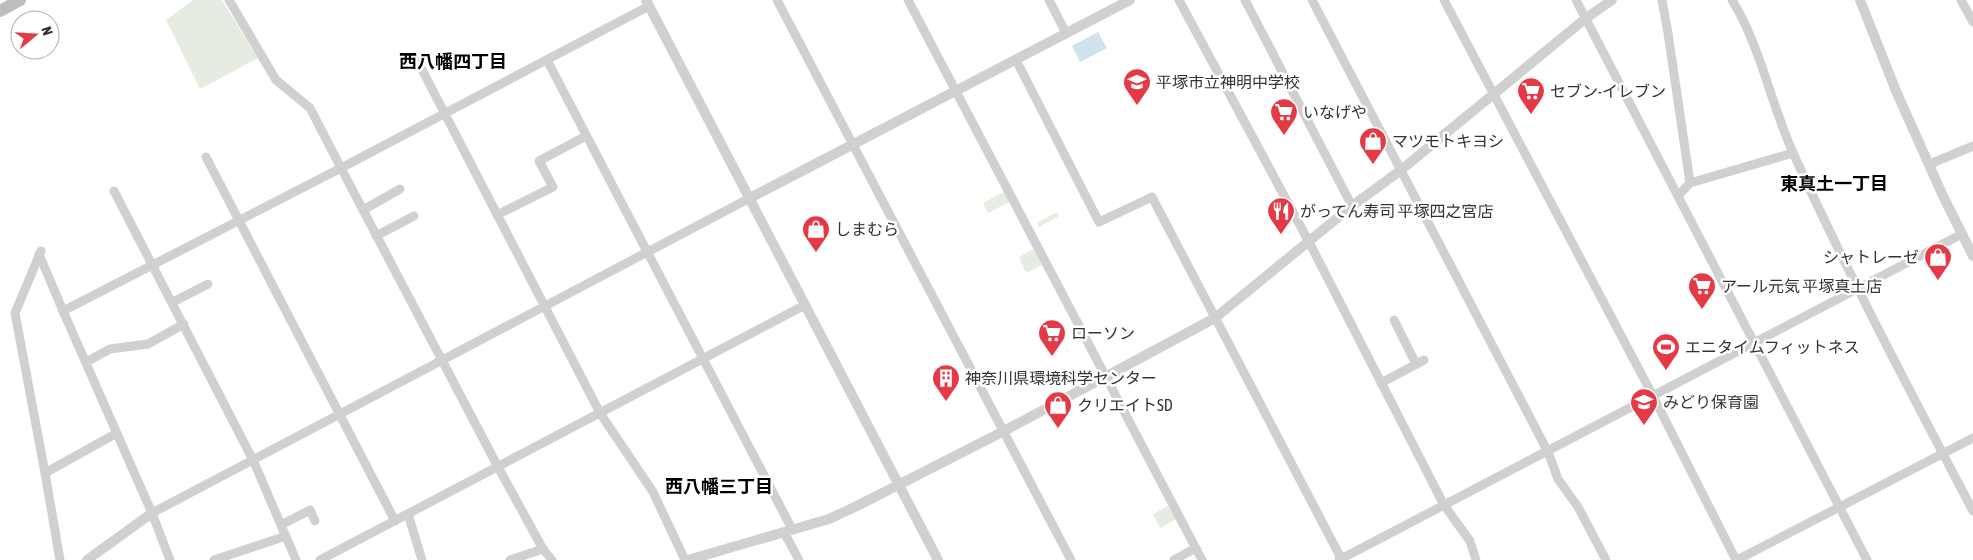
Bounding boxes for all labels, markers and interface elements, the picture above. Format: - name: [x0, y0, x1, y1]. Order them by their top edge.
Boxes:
- north arrow: [10, 10, 60, 60]
- text: N: [38, 25, 56, 37]
- district label: 西八幡四丁目: [399, 51, 507, 72]
- school or university icon: 平塚市立神明中学校: [1122, 67, 1152, 106]
- place label: 平塚市立神明中学校: [1156, 73, 1300, 91]
- supermarket icon: セブン-イレブン: [1516, 76, 1546, 115]
- place label: セブン-イレブン: [1550, 82, 1666, 100]
- supermarket icon: いなげや: [1269, 97, 1299, 136]
- place label: いなげや: [1303, 103, 1367, 121]
- shop icon: マツモトキヨシ: [1358, 126, 1388, 165]
- place label: マツモトキヨシ: [1392, 132, 1504, 150]
- district label: 東真土一丁目: [1780, 173, 1888, 194]
- restaurant icon: がってん寿司 平塚四之宮店: [1266, 196, 1296, 235]
- place label: がってん寿司 平塚四之宮店: [1300, 202, 1493, 220]
- shop icon: しまむら: [801, 214, 831, 253]
- place label: しまむら: [835, 220, 899, 238]
- shop icon: シャトレーゼ: [1923, 242, 1953, 281]
- place label: シャトレーゼ: [1823, 248, 1919, 266]
- supermarket icon: アール元気 平塚真土店: [1687, 271, 1717, 310]
- place label: アール元気 平塚真土店: [1721, 277, 1882, 295]
- supermarket icon: ローソン: [1037, 318, 1067, 357]
- place label: ローソン: [1071, 324, 1135, 342]
- sports icon: エニタイムフィットネス: [1651, 332, 1681, 371]
- place label: エニタイムフィットネス: [1685, 338, 1859, 356]
- building icon: 神奈川県環境科学センター: [931, 363, 961, 402]
- place label: 神奈川県環境科学センター: [965, 369, 1157, 387]
- school or university icon: みどり保育園: [1629, 387, 1659, 426]
- shop icon: クリエイトSD: [1043, 390, 1073, 429]
- place label: みどり保育園: [1663, 393, 1759, 411]
- place label: クリエイトSD: [1077, 396, 1173, 414]
- district label: 西八幡三丁目: [665, 476, 773, 497]

